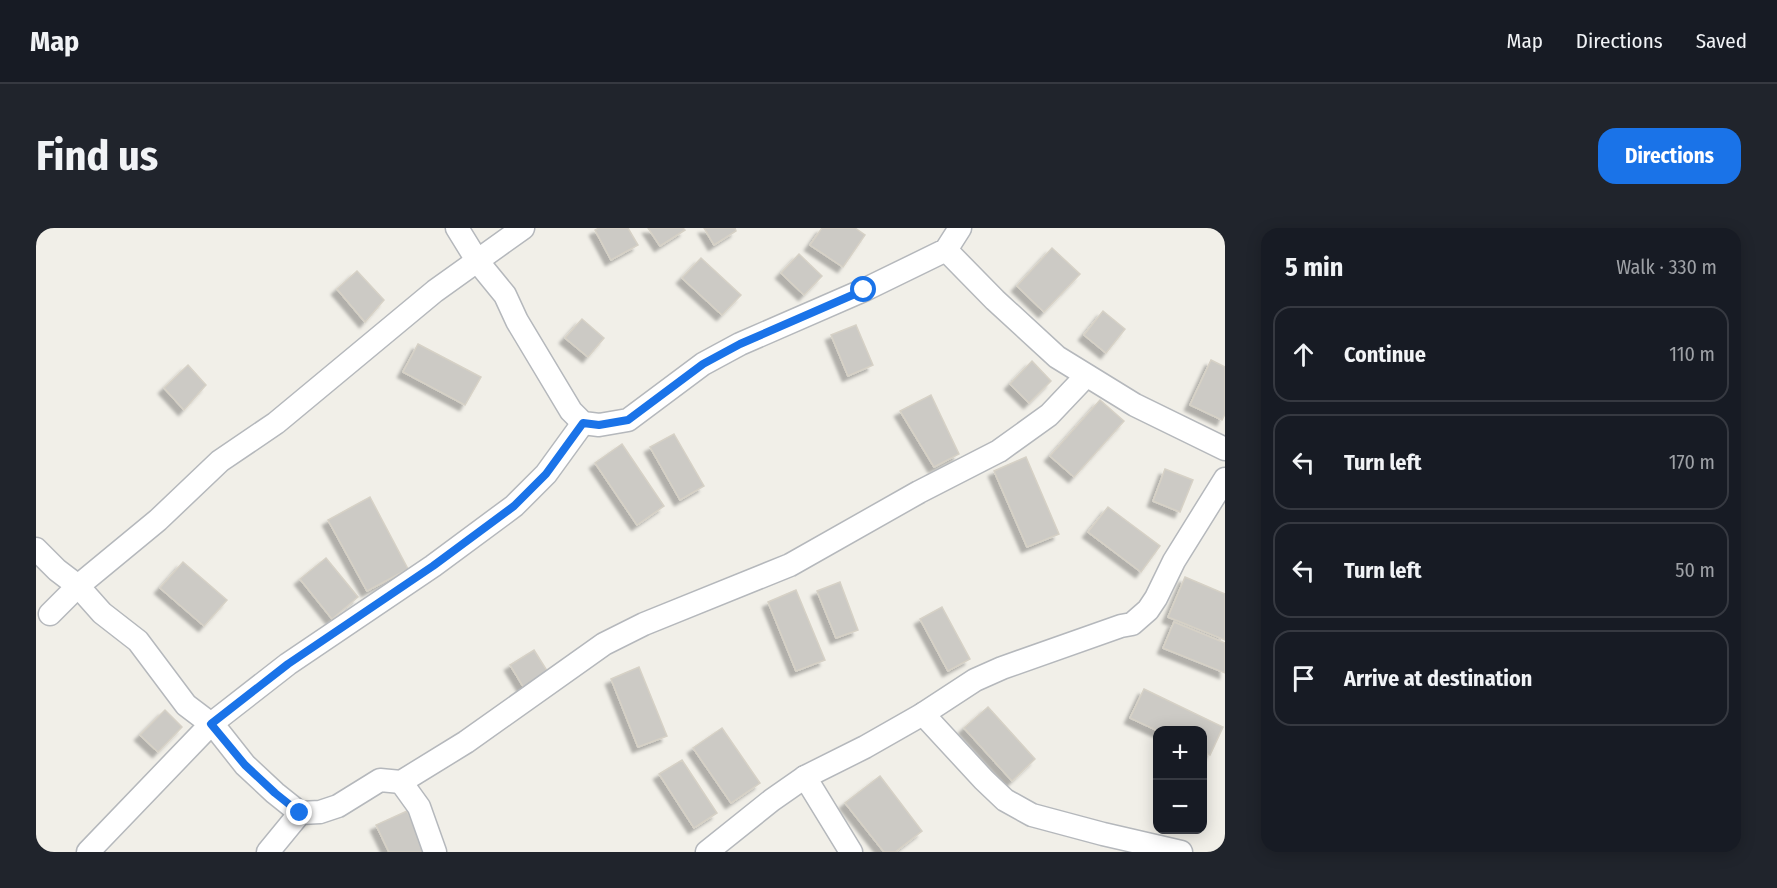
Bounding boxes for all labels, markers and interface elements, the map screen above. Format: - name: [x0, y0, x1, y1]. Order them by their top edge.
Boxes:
- text: Map: [30, 25, 79, 58]
- text: Map: [1506, 28, 1543, 54]
- text: Directions: [1576, 28, 1663, 54]
- text: Saved: [1696, 28, 1747, 54]
- button: Directions: [1598, 128, 1741, 184]
- text: Find us: [36, 131, 158, 181]
- text: 5 min: [1285, 252, 1343, 283]
- text: Walk · 330 m: [1616, 255, 1717, 279]
- route start: [850, 276, 876, 302]
- icon: ahead: [1287, 338, 1320, 371]
- text: Continue: [1344, 341, 1426, 368]
- text: 110 m: [1669, 342, 1715, 366]
- icon: left: [1287, 446, 1320, 479]
- text: Turn left: [1344, 449, 1422, 476]
- text: 170 m: [1669, 450, 1715, 474]
- icon: left: [1287, 554, 1320, 587]
- text: Turn left: [1344, 557, 1422, 584]
- text: 50 m: [1675, 558, 1715, 582]
- icon: arrive: [1287, 662, 1320, 695]
- text: Arrive at destination: [1344, 665, 1532, 692]
- map controls: [1153, 726, 1207, 834]
- button: +: [1153, 726, 1207, 780]
- button: −: [1153, 780, 1207, 834]
- route end: [286, 799, 312, 825]

